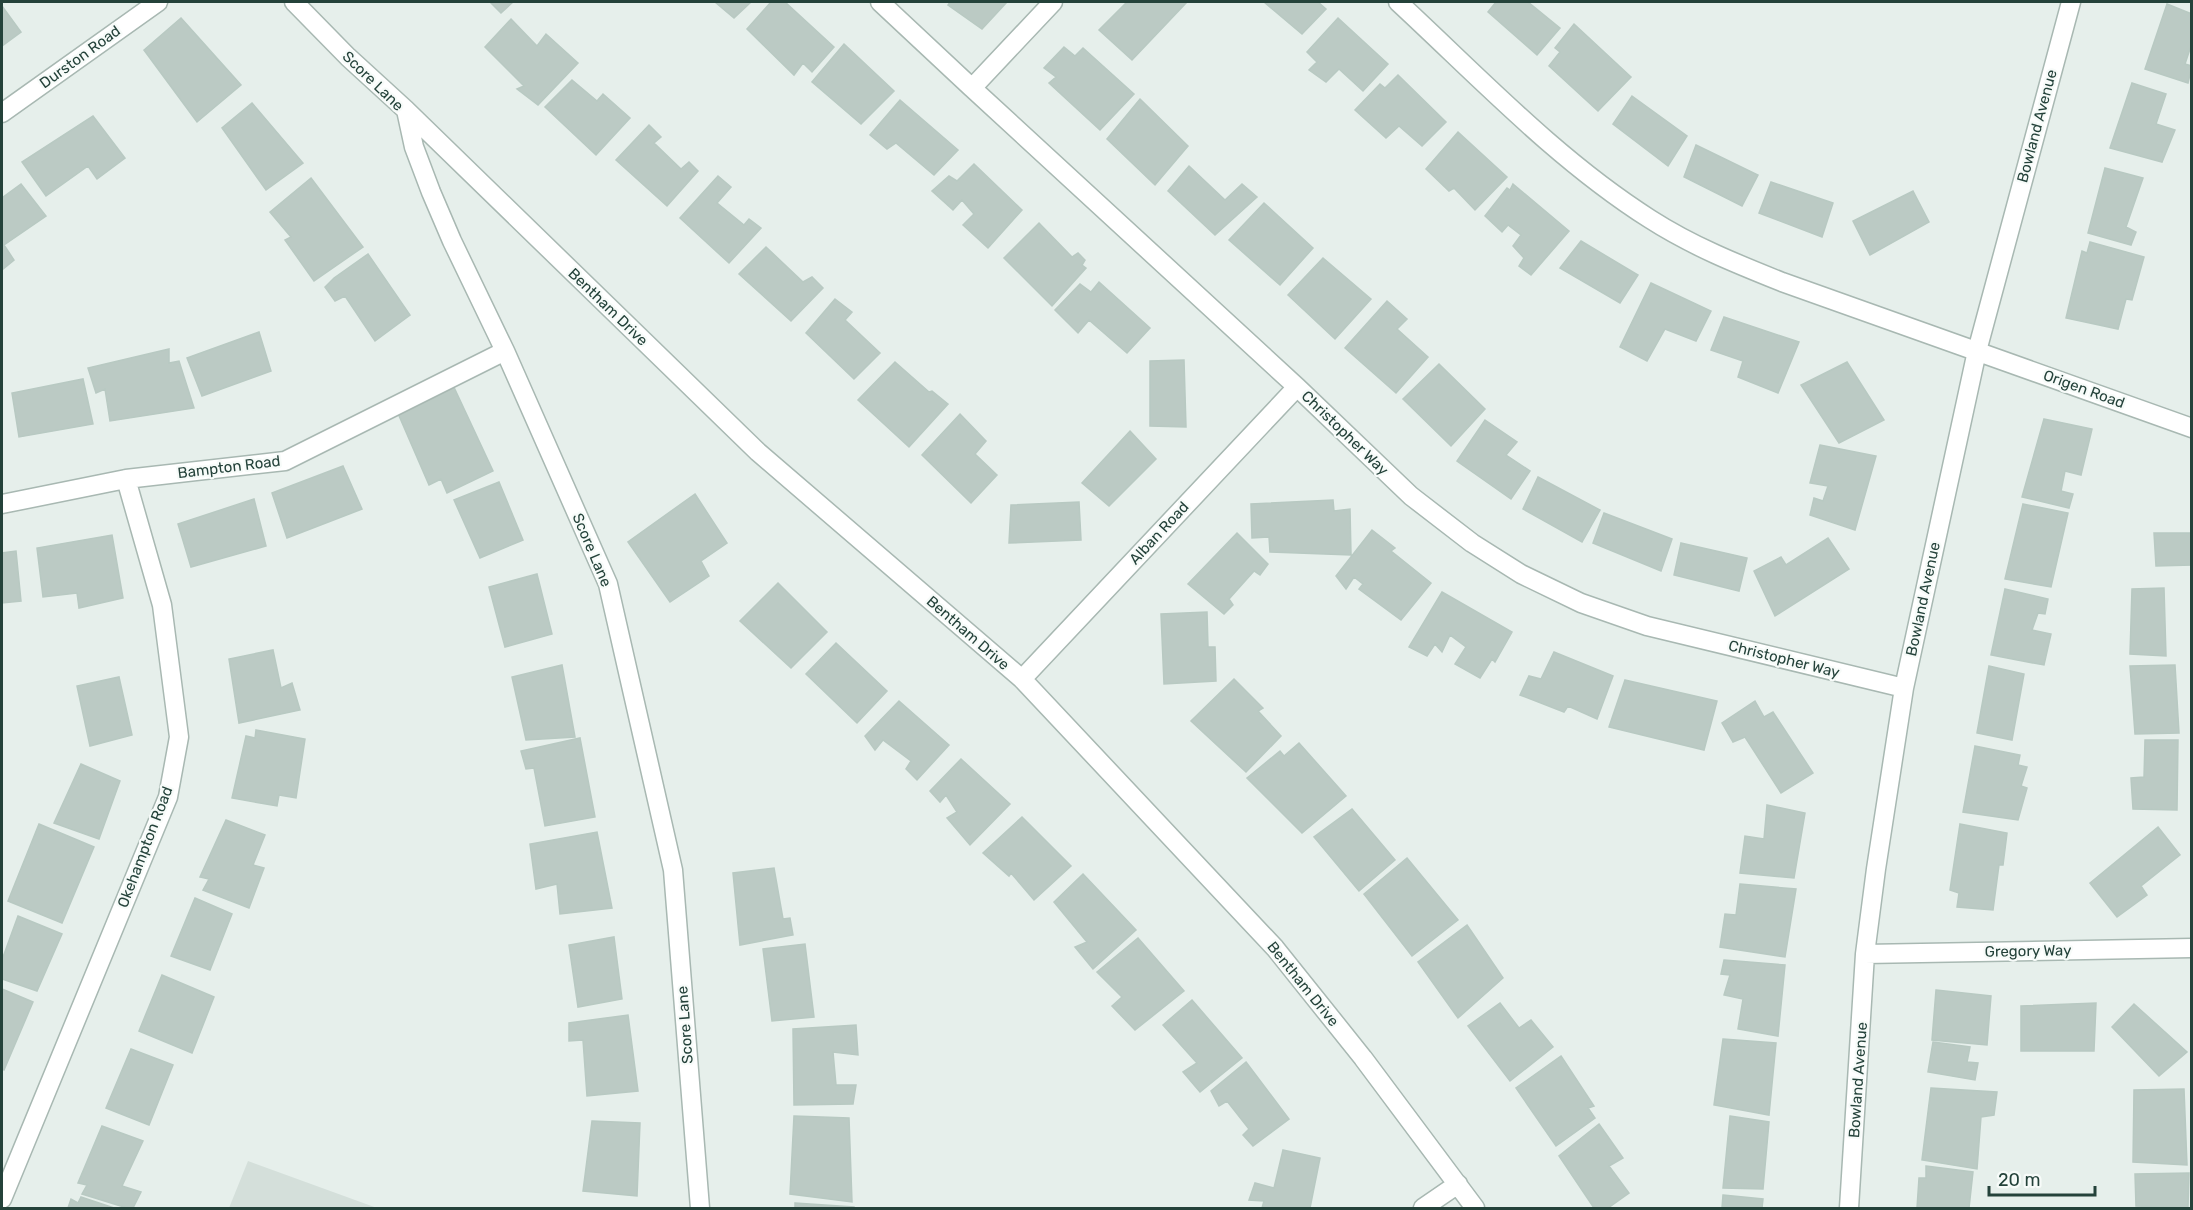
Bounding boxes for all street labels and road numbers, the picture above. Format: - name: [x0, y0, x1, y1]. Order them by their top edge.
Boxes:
- street label: Durston Road: [36, 22, 124, 92]
- street label: Score Lane: [339, 47, 407, 115]
- street label: Bowland Avenue: [2013, 68, 2061, 184]
- street label: Bentham Drive: [564, 264, 652, 350]
- street label: Origen Road: [2041, 366, 2127, 412]
- street label: Christopher Way: [1298, 387, 1392, 479]
- street label: Bampton Road: [177, 452, 281, 482]
- street label: Alban Road: [1125, 498, 1193, 568]
- street label: Score Lane: [568, 511, 616, 589]
- street label: Bowland Avenue: [1902, 540, 1944, 658]
- street label: Bentham Drive: [923, 592, 1013, 674]
- street label: Christopher Way: [1727, 636, 1841, 682]
- street label: Okehampton Road: [114, 784, 176, 910]
- street label: Bentham Drive: [1263, 938, 1343, 1030]
- street label: Gregory Way: [1984, 941, 2072, 961]
- street label: Score Lane: [673, 985, 697, 1065]
- street label: Bowland Avenue: [1845, 1021, 1871, 1139]

